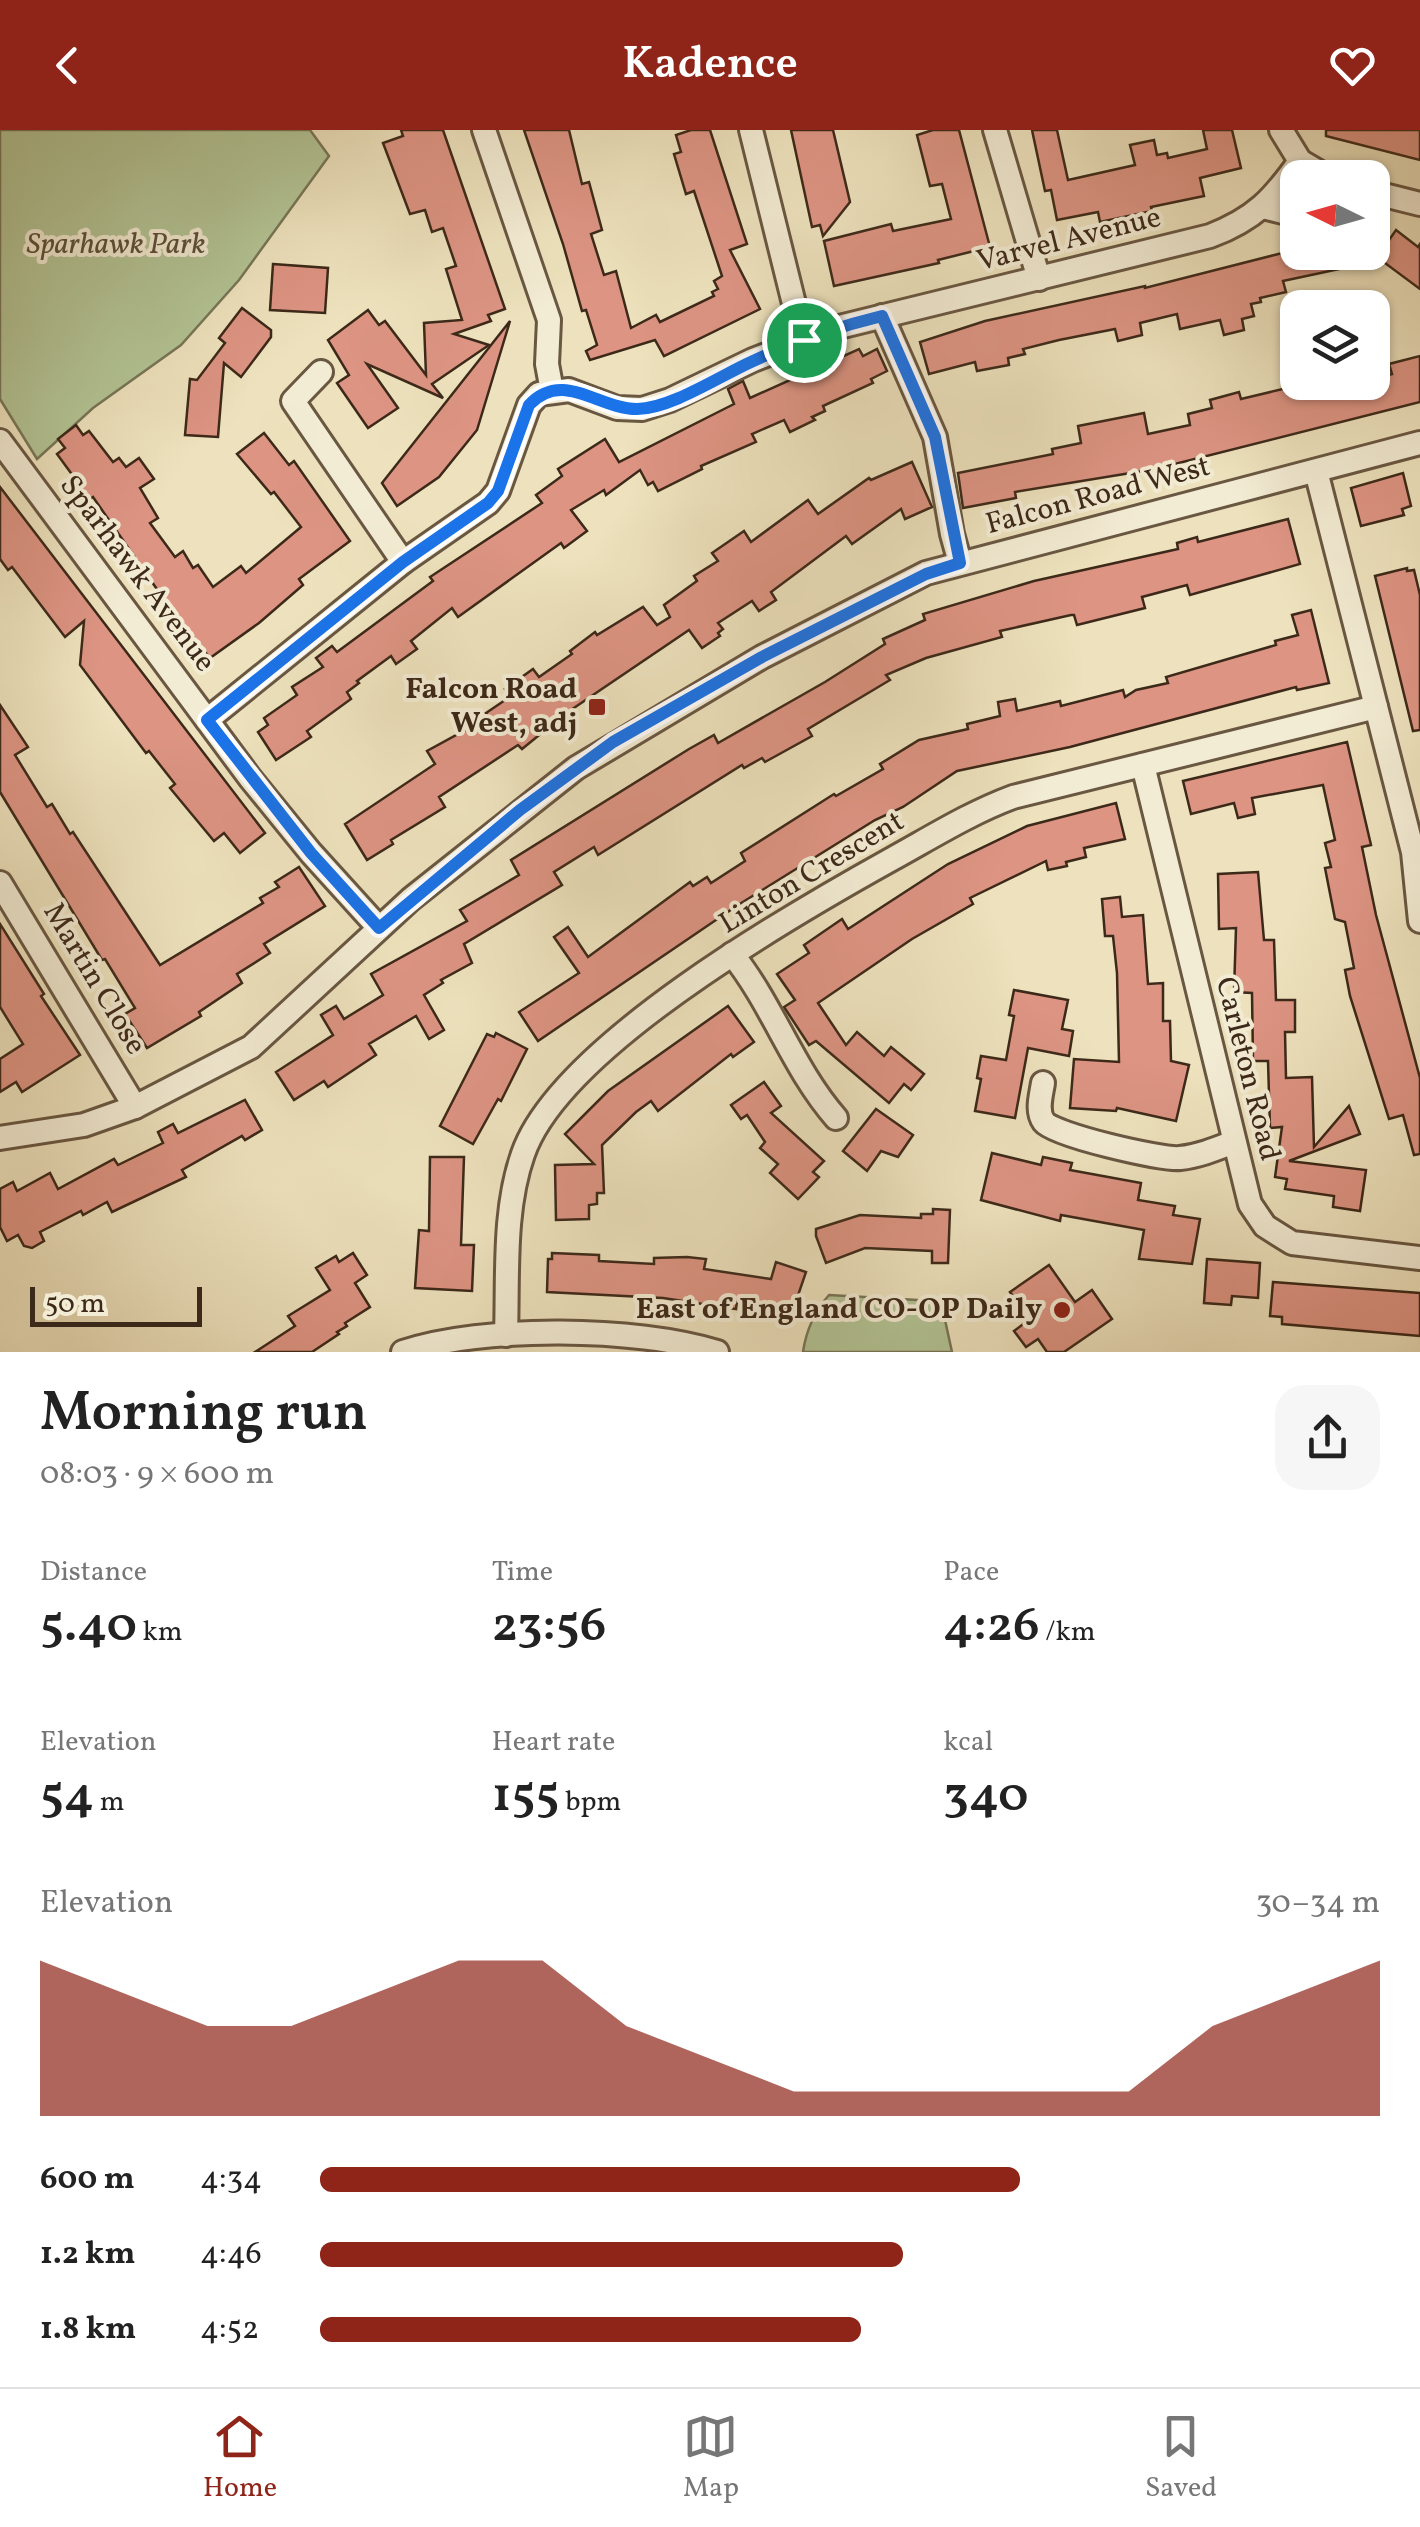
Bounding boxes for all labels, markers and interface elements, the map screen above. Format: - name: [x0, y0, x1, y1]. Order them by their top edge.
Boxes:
- text: Kadence: [622, 34, 798, 97]
- icon: back: [40, 38, 95, 93]
- icon: heart: [1325, 38, 1380, 93]
- north arrow: [1280, 160, 1390, 270]
- map controls: [1280, 160, 1390, 400]
- street label: Varvel Avenue: [973, 197, 1165, 283]
- park label: Sparhawk Park: [27, 224, 205, 266]
- button: layers: [1280, 290, 1390, 400]
- pin: [762, 298, 847, 383]
- icon: arrive: [777, 313, 832, 368]
- street label: Falcon Road West: [981, 446, 1215, 546]
- street label: Sparhawk Avenue: [49, 467, 225, 681]
- place label: Falcon Road West, adj: [405, 669, 577, 745]
- marker: Falcon Road West, adj: [586, 696, 608, 718]
- street label: Linton Crescent: [712, 801, 912, 945]
- street label: Martin Close: [32, 895, 156, 1063]
- street label: Carleton Road: [1204, 973, 1290, 1165]
- scale bar: [30, 1282, 202, 1326]
- text: 50 m: [45, 1285, 105, 1324]
- place label: East of England CO-OP Daily: [636, 1289, 1042, 1331]
- marker: East of England CO-OP Daily: [1051, 1299, 1073, 1321]
- text: Morning run: [40, 1377, 368, 1453]
- button: share: [1275, 1385, 1380, 1490]
- text: 08:03 · 9 × 600 m: [40, 1453, 274, 1497]
- text: Distance: [40, 1553, 147, 1592]
- text: Time: [492, 1553, 553, 1592]
- text: Pace: [943, 1553, 999, 1592]
- text: 5.40: [40, 1592, 137, 1662]
- text: 23:56: [492, 1592, 606, 1662]
- text: 4:26: [943, 1592, 1040, 1662]
- text: km: [137, 1613, 183, 1652]
- text: /km: [1040, 1613, 1096, 1652]
- text: Elevation: [40, 1723, 156, 1762]
- text: Heart rate: [492, 1723, 615, 1762]
- text: kcal: [943, 1723, 993, 1762]
- text: 54: [40, 1762, 94, 1832]
- text: 155: [492, 1762, 560, 1832]
- text: 340: [943, 1762, 1029, 1832]
- text: m: [94, 1783, 125, 1822]
- text: bpm: [560, 1783, 621, 1822]
- text: Elevation: [40, 1882, 173, 1926]
- text: 30–34 m: [1256, 1882, 1380, 1926]
- text: 600 m: [40, 2158, 135, 2202]
- text: 4:34: [200, 2158, 262, 2202]
- text: 1.2 km: [40, 2233, 135, 2277]
- text: 4:46: [200, 2233, 262, 2277]
- text: 1.8 km: [40, 2308, 136, 2352]
- text: 4:52: [200, 2308, 259, 2352]
- tab: Home: [203, 2409, 277, 2508]
- tab: Map: [683, 2409, 739, 2508]
- tab: Saved: [1145, 2409, 1217, 2508]

